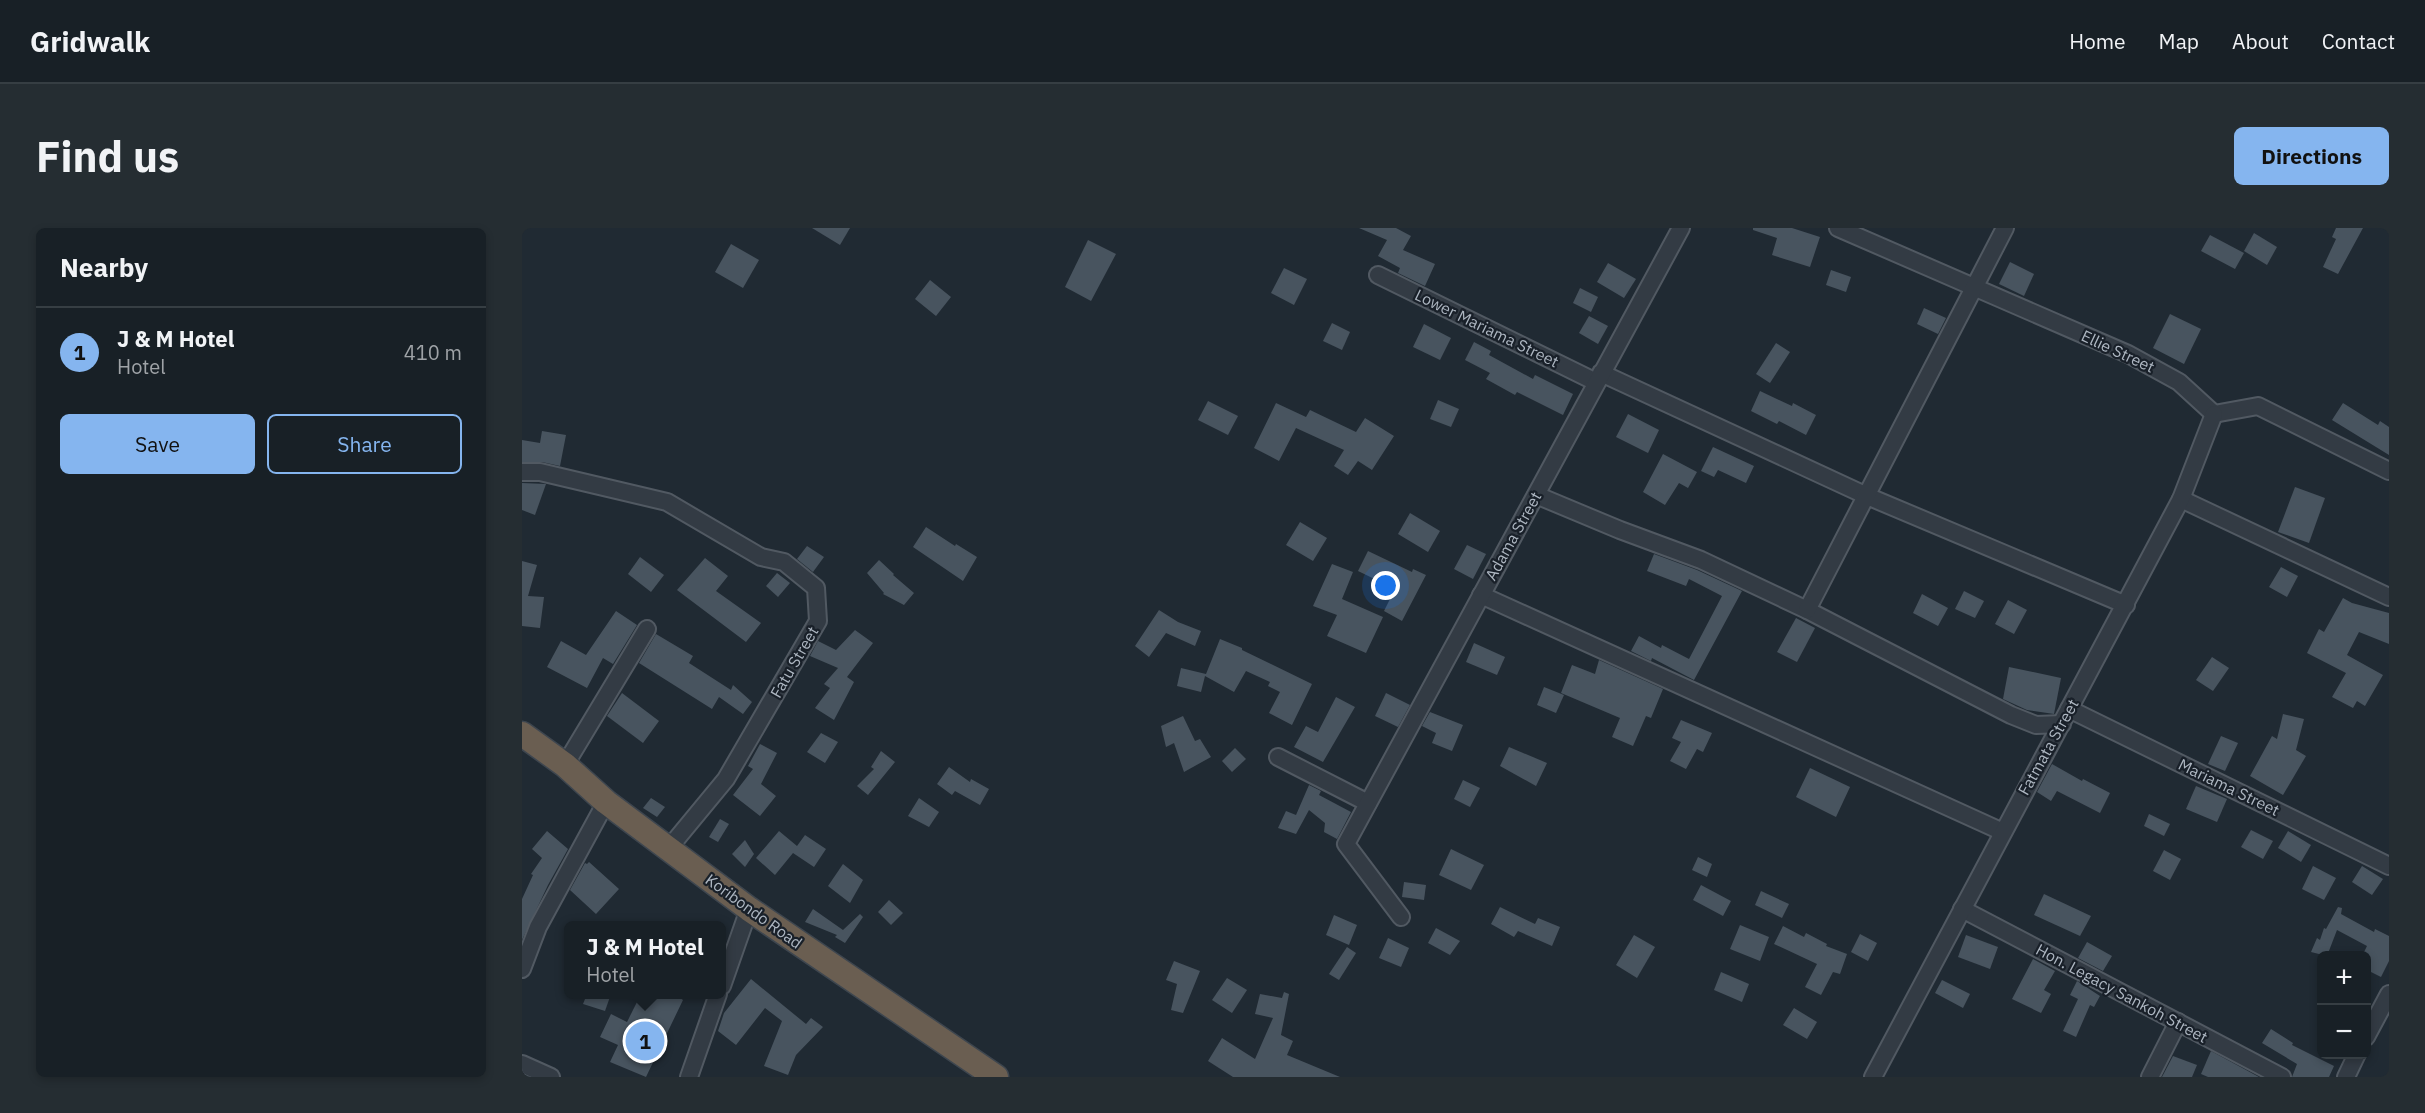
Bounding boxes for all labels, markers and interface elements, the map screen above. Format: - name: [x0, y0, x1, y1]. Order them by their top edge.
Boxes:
- text: Gridwalk: [30, 23, 150, 60]
- text: Home: [2069, 27, 2126, 55]
- text: Map: [2159, 27, 2199, 55]
- text: About: [2232, 27, 2289, 55]
- text: Contact: [2322, 27, 2395, 55]
- button: Directions: [2234, 127, 2389, 185]
- text: Find us: [36, 129, 179, 184]
- text: Nearby: [60, 250, 148, 284]
- street label: Lower Mariama Street: [1412, 284, 1562, 372]
- text: J & M Hotel: [117, 324, 234, 353]
- street label: Ellie Street: [2078, 325, 2158, 377]
- text: 1: [74, 339, 86, 366]
- text: 410 m: [404, 339, 462, 366]
- text: Hotel: [117, 353, 166, 380]
- button: Save: [60, 414, 255, 474]
- button: Share: [267, 414, 462, 474]
- street label: Adama Street: [1480, 488, 1546, 584]
- your location: [1371, 571, 1400, 600]
- street label: Fatu Street: [766, 623, 822, 701]
- street label: Fatmata Street: [2013, 695, 2083, 799]
- street label: Mariama Street: [2175, 754, 2283, 820]
- street label: Koribondo Road: [702, 869, 806, 953]
- popup: [564, 921, 726, 999]
- text: J & M Hotel: [586, 932, 704, 961]
- street label: Hon. Legacy Sankoh Street: [2033, 939, 2211, 1047]
- map controls: [2317, 951, 2371, 1059]
- button: +: [2317, 951, 2371, 1005]
- text: Hotel: [586, 961, 635, 988]
- button: −: [2317, 1005, 2371, 1059]
- pin: 1: [626, 1018, 664, 1064]

